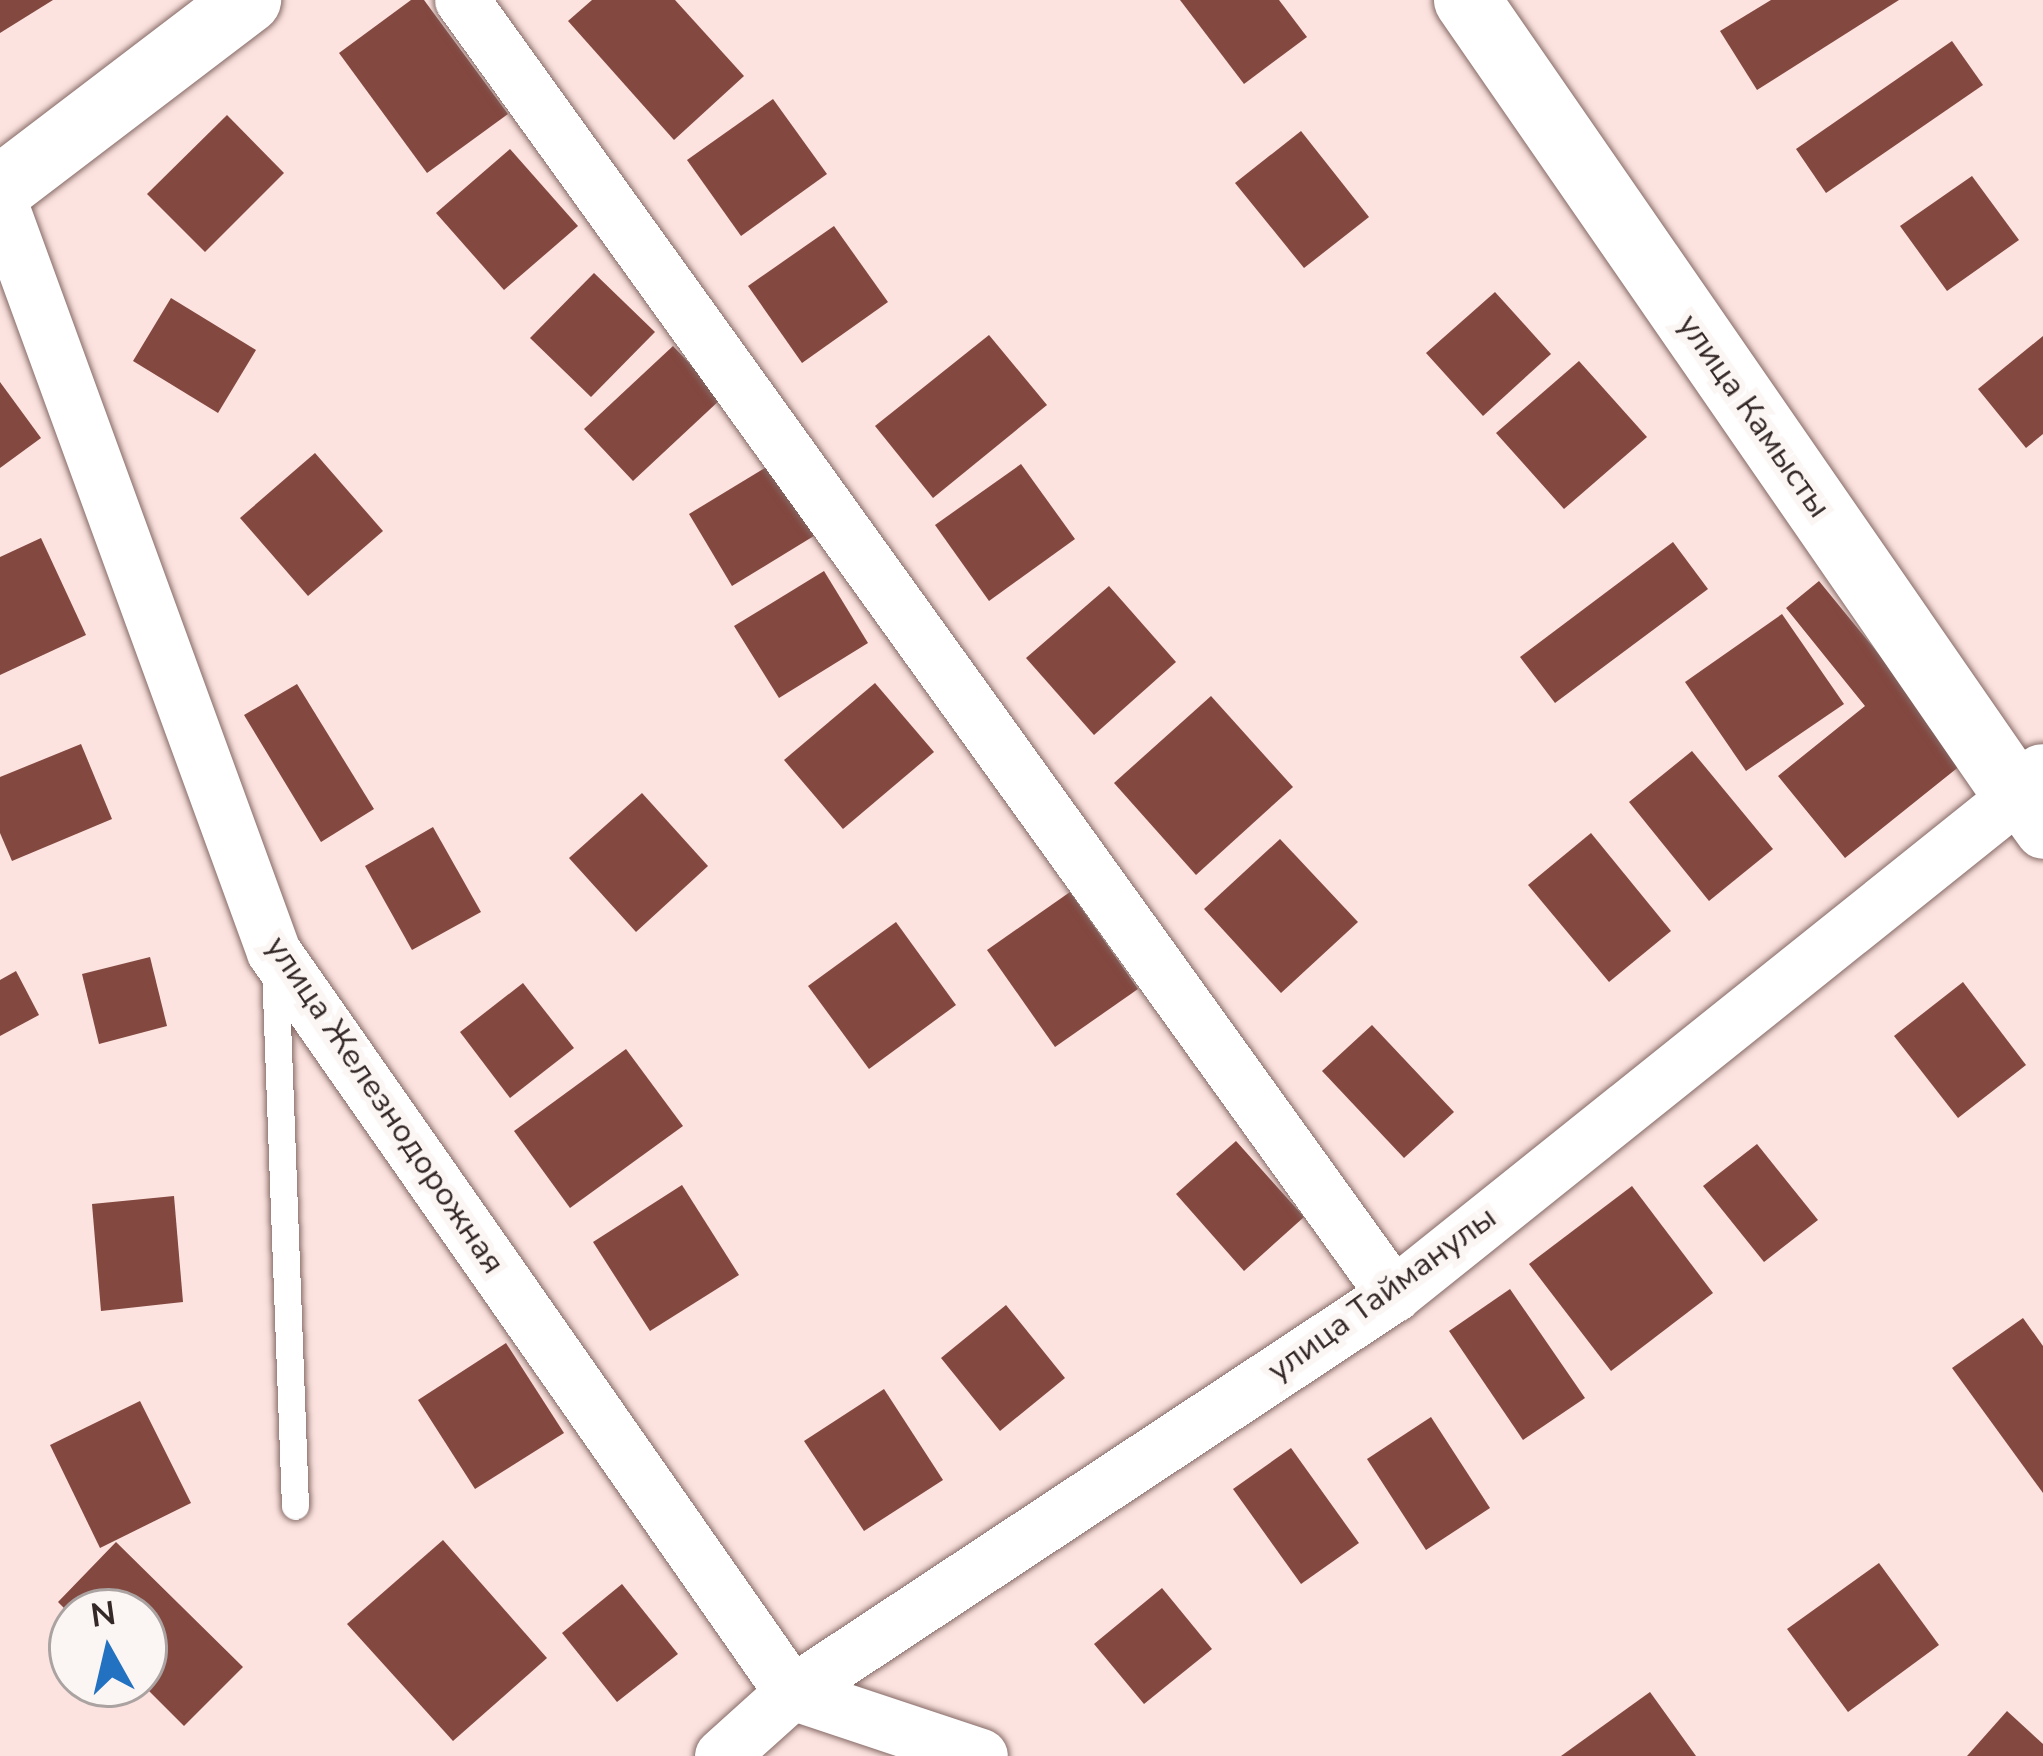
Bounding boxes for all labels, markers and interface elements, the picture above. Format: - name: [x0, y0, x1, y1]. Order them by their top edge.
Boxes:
- street label: улица Камысты: [1669, 306, 1839, 526]
- street label: улица Железнодорожная: [257, 929, 513, 1281]
- street label: улица Тайманулы: [1260, 1198, 1504, 1390]
- north arrow: [48, 1588, 168, 1708]
- text: N: [88, 1591, 119, 1639]

